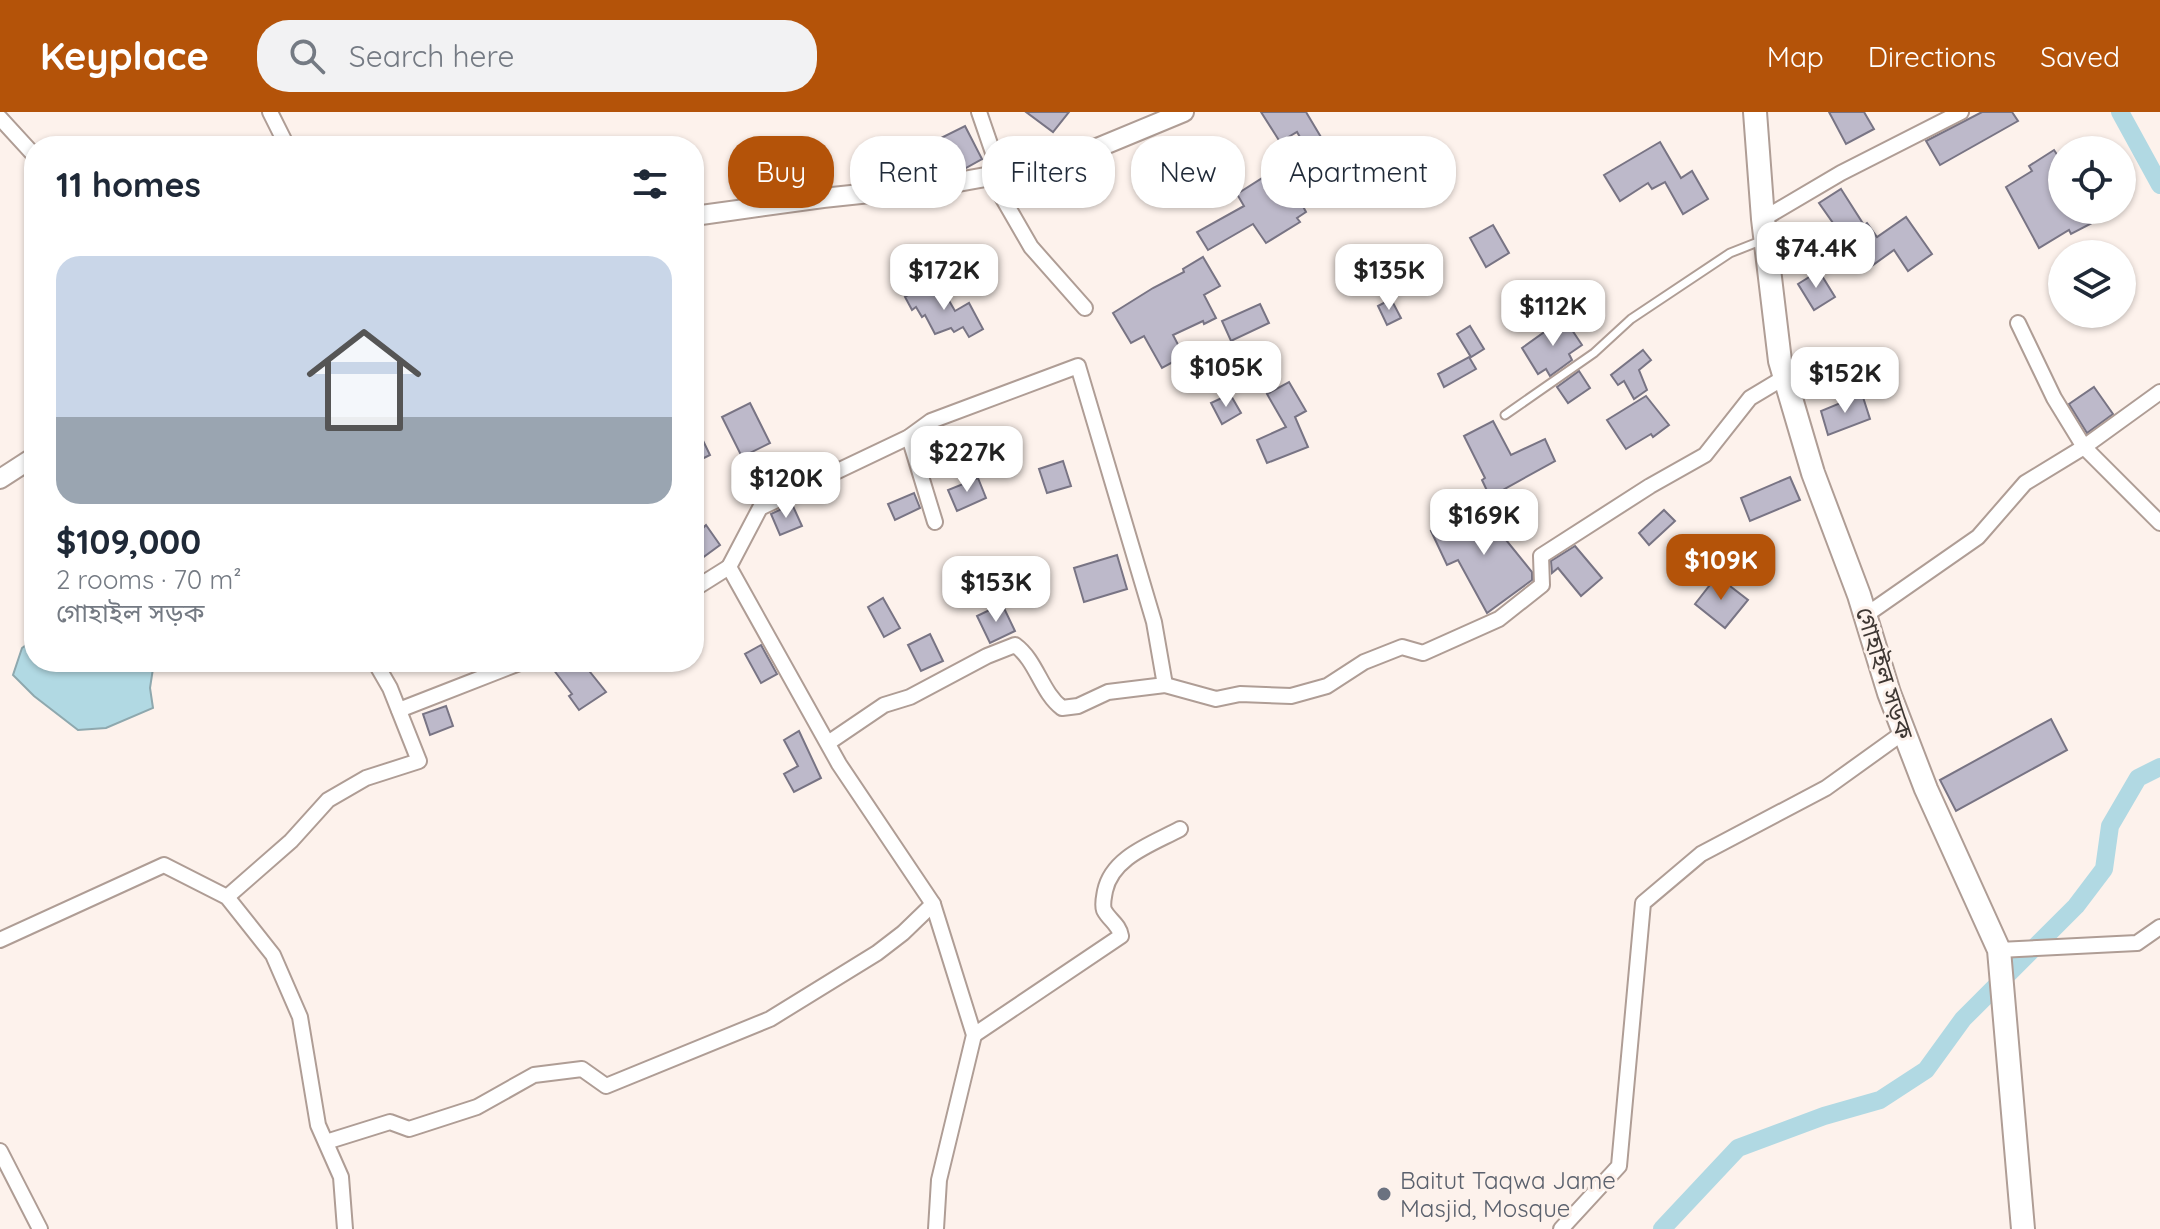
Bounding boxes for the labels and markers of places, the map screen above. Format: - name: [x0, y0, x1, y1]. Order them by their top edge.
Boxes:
- pin: $74.4K: [1751, 222, 1881, 290]
- pin: $172K: [888, 244, 1000, 312]
- pin: $135K: [1333, 244, 1445, 312]
- pin: $112K: [1497, 280, 1609, 348]
- pin: $105K: [1170, 341, 1282, 409]
- pin: $152K: [1789, 347, 1901, 415]
- pin: $227K: [911, 426, 1023, 494]
- pin: $120K: [730, 452, 842, 520]
- pin: $169K: [1428, 489, 1540, 557]
- pin: $109K: [1665, 534, 1777, 602]
- pin: $153K: [940, 556, 1052, 624]
- place label: Baitut Taqwa Jame Masjid, Mosque: [1400, 1165, 1616, 1223]
- marker: Baitut Taqwa Jame Masjid, Mosque: [1375, 1185, 1393, 1203]

